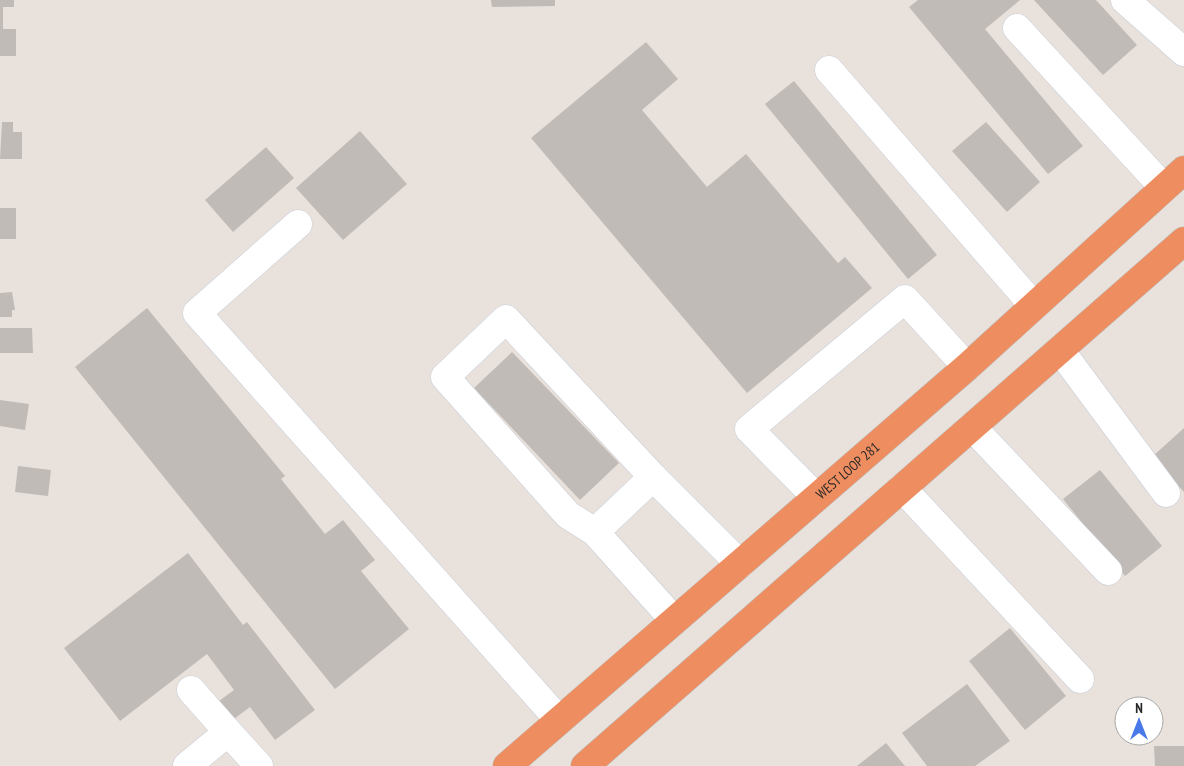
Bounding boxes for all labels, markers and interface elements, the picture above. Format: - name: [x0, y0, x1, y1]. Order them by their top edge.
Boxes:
- street label: WEST LOOP 281: [812, 438, 883, 503]
- north arrow: [1114, 696, 1164, 746]
- text: N: [1135, 699, 1143, 717]

